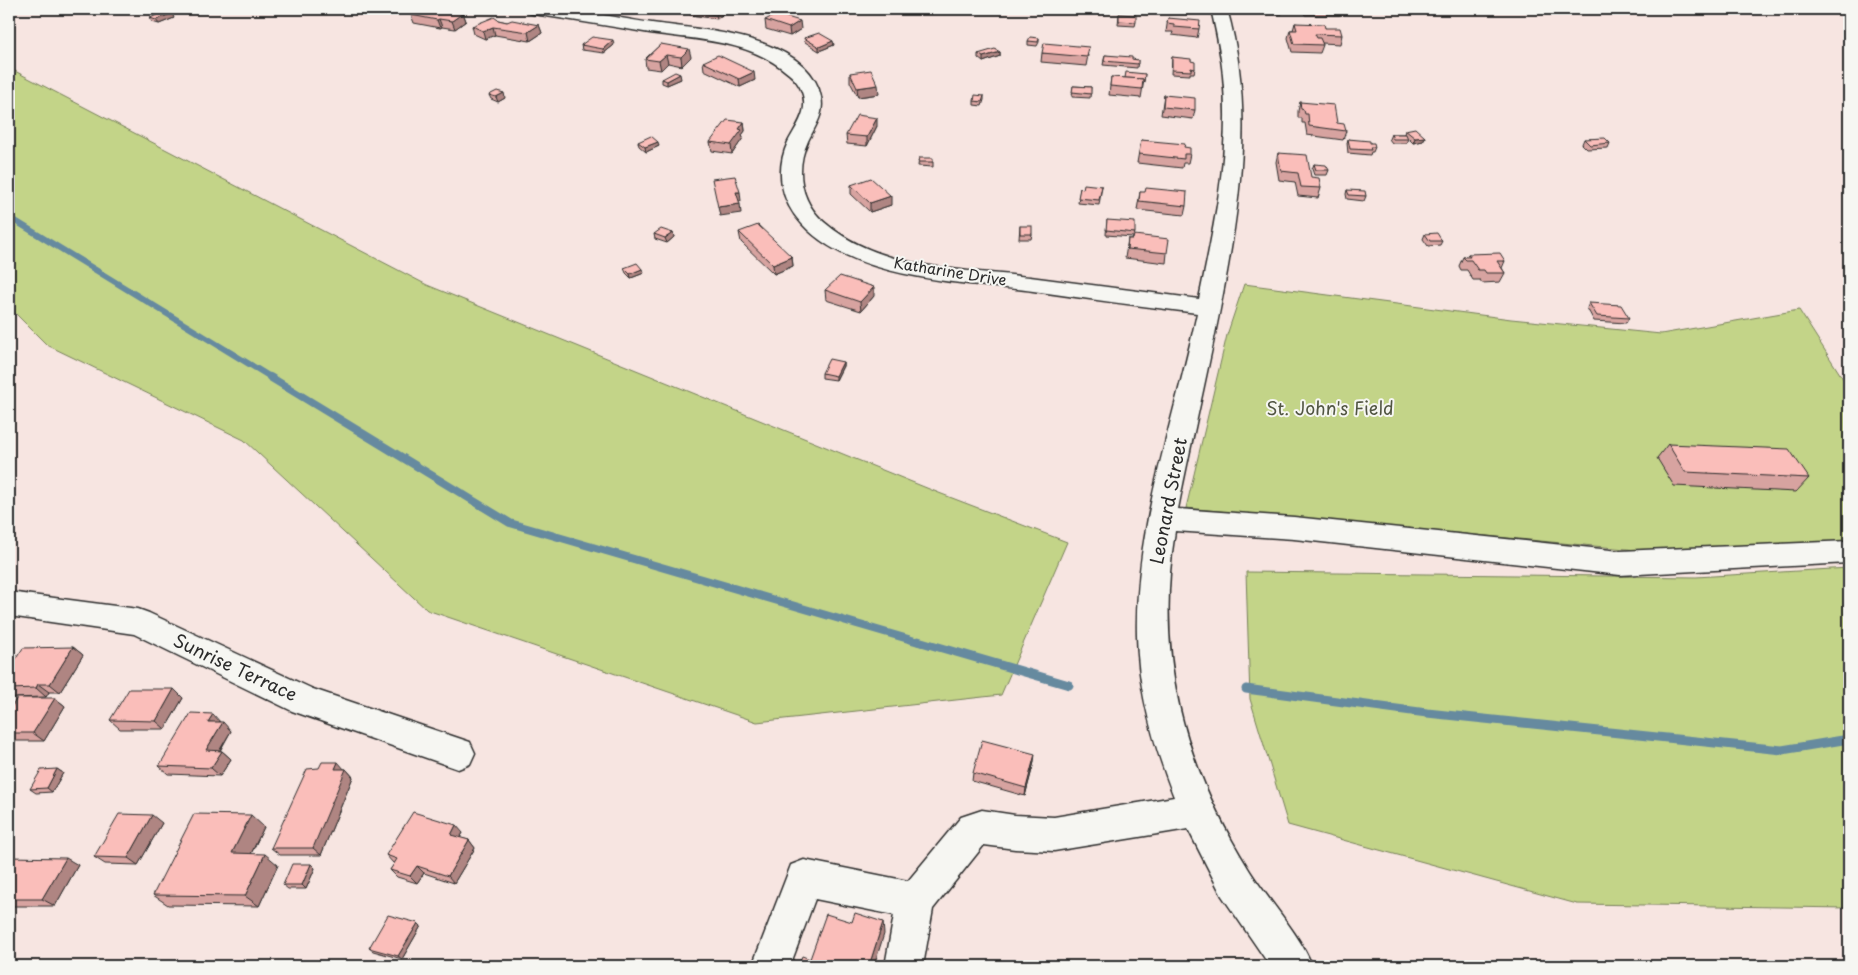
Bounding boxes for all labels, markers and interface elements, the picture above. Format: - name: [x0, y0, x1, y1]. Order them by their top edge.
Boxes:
- street label: Katharine Drive: [892, 250, 1008, 291]
- park label: St. John's Field: [1266, 394, 1394, 421]
- street label: Leonard Street: [1142, 435, 1193, 566]
- street label: Sunrise Terrace: [169, 626, 302, 707]

